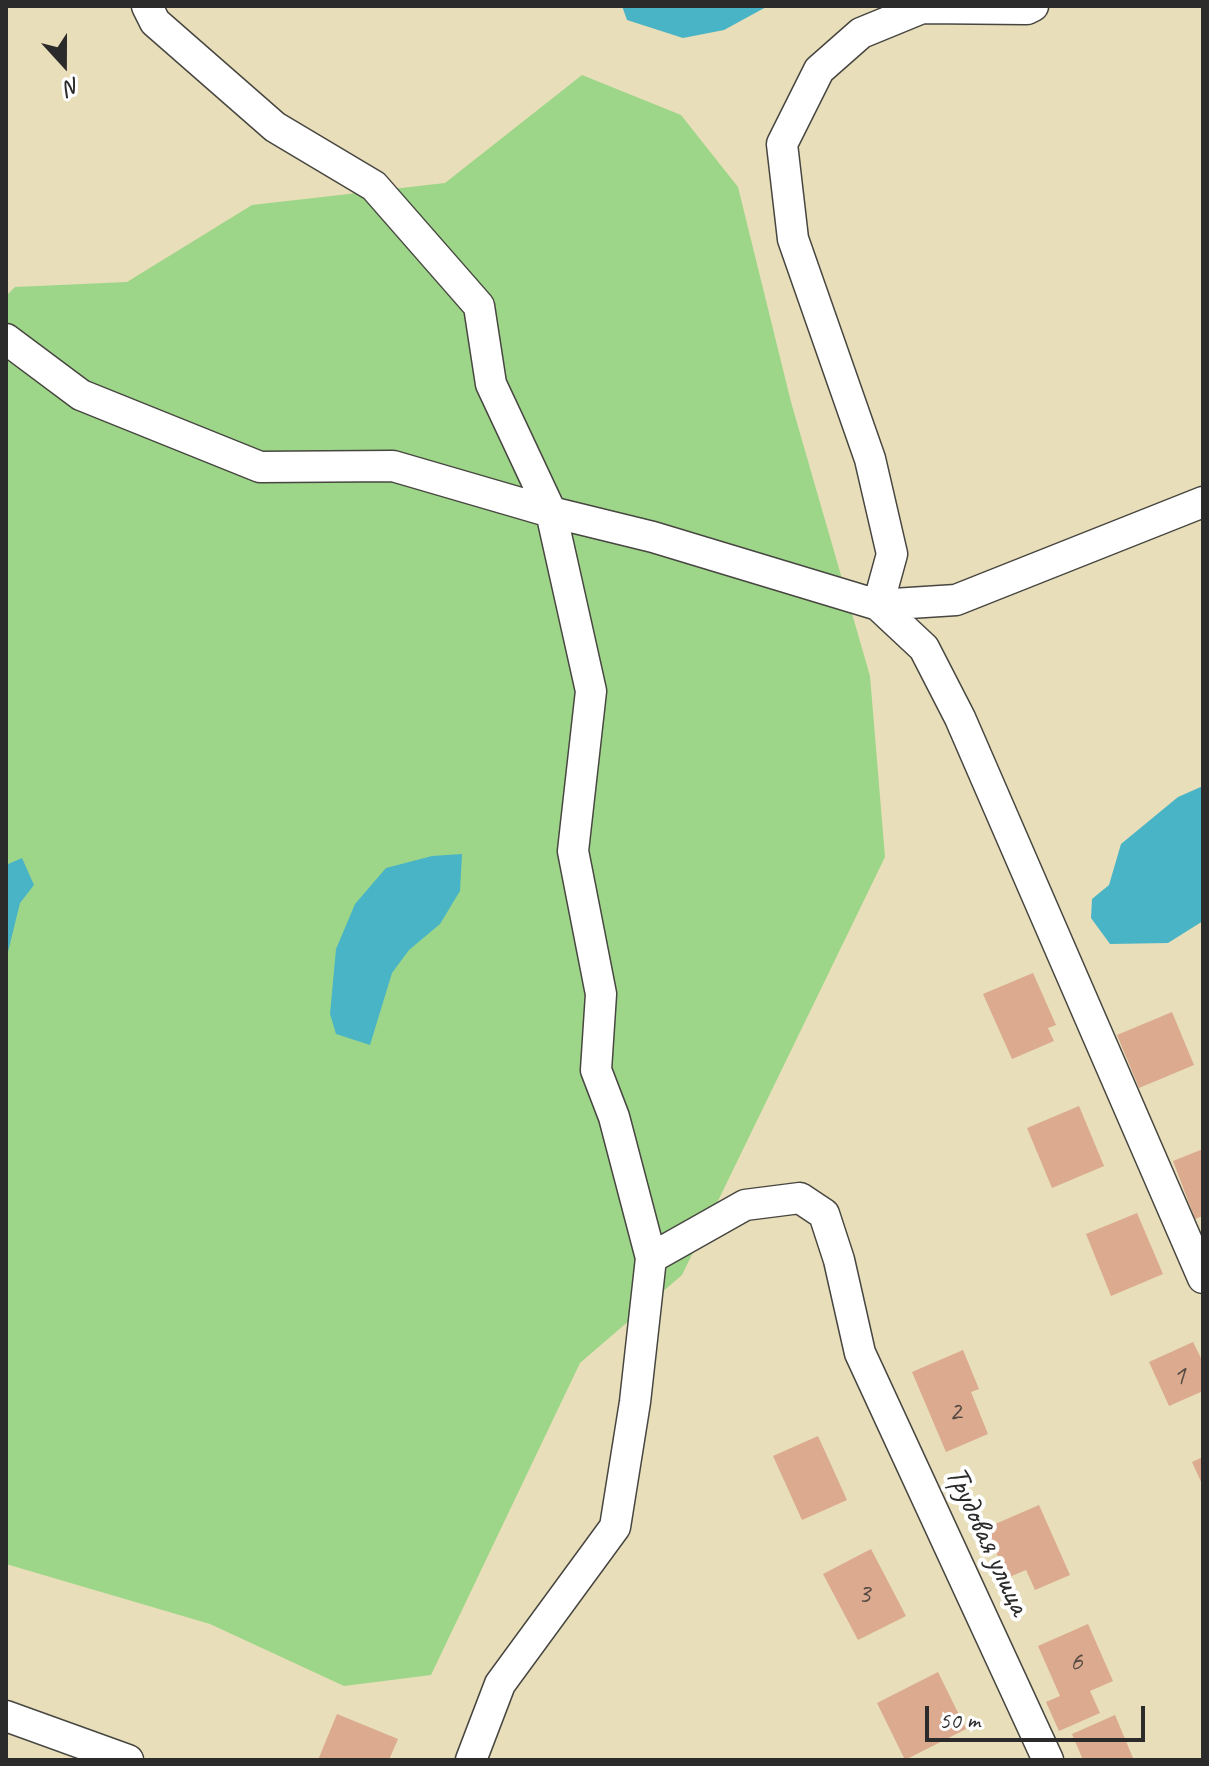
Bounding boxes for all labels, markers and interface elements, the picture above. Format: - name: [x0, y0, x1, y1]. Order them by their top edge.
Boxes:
- north arrow: [24, 24, 104, 104]
- text: N: [61, 71, 84, 102]
- house number: 1: [1173, 1360, 1185, 1394]
- house number: 2: [949, 1396, 961, 1430]
- street label: Трудовая улица: [936, 1461, 1038, 1621]
- house number: 3: [858, 1578, 870, 1612]
- house number: 6: [1070, 1646, 1082, 1680]
- scale bar: [929, 1690, 1149, 1740]
- text: 50 m: [939, 1705, 980, 1735]

